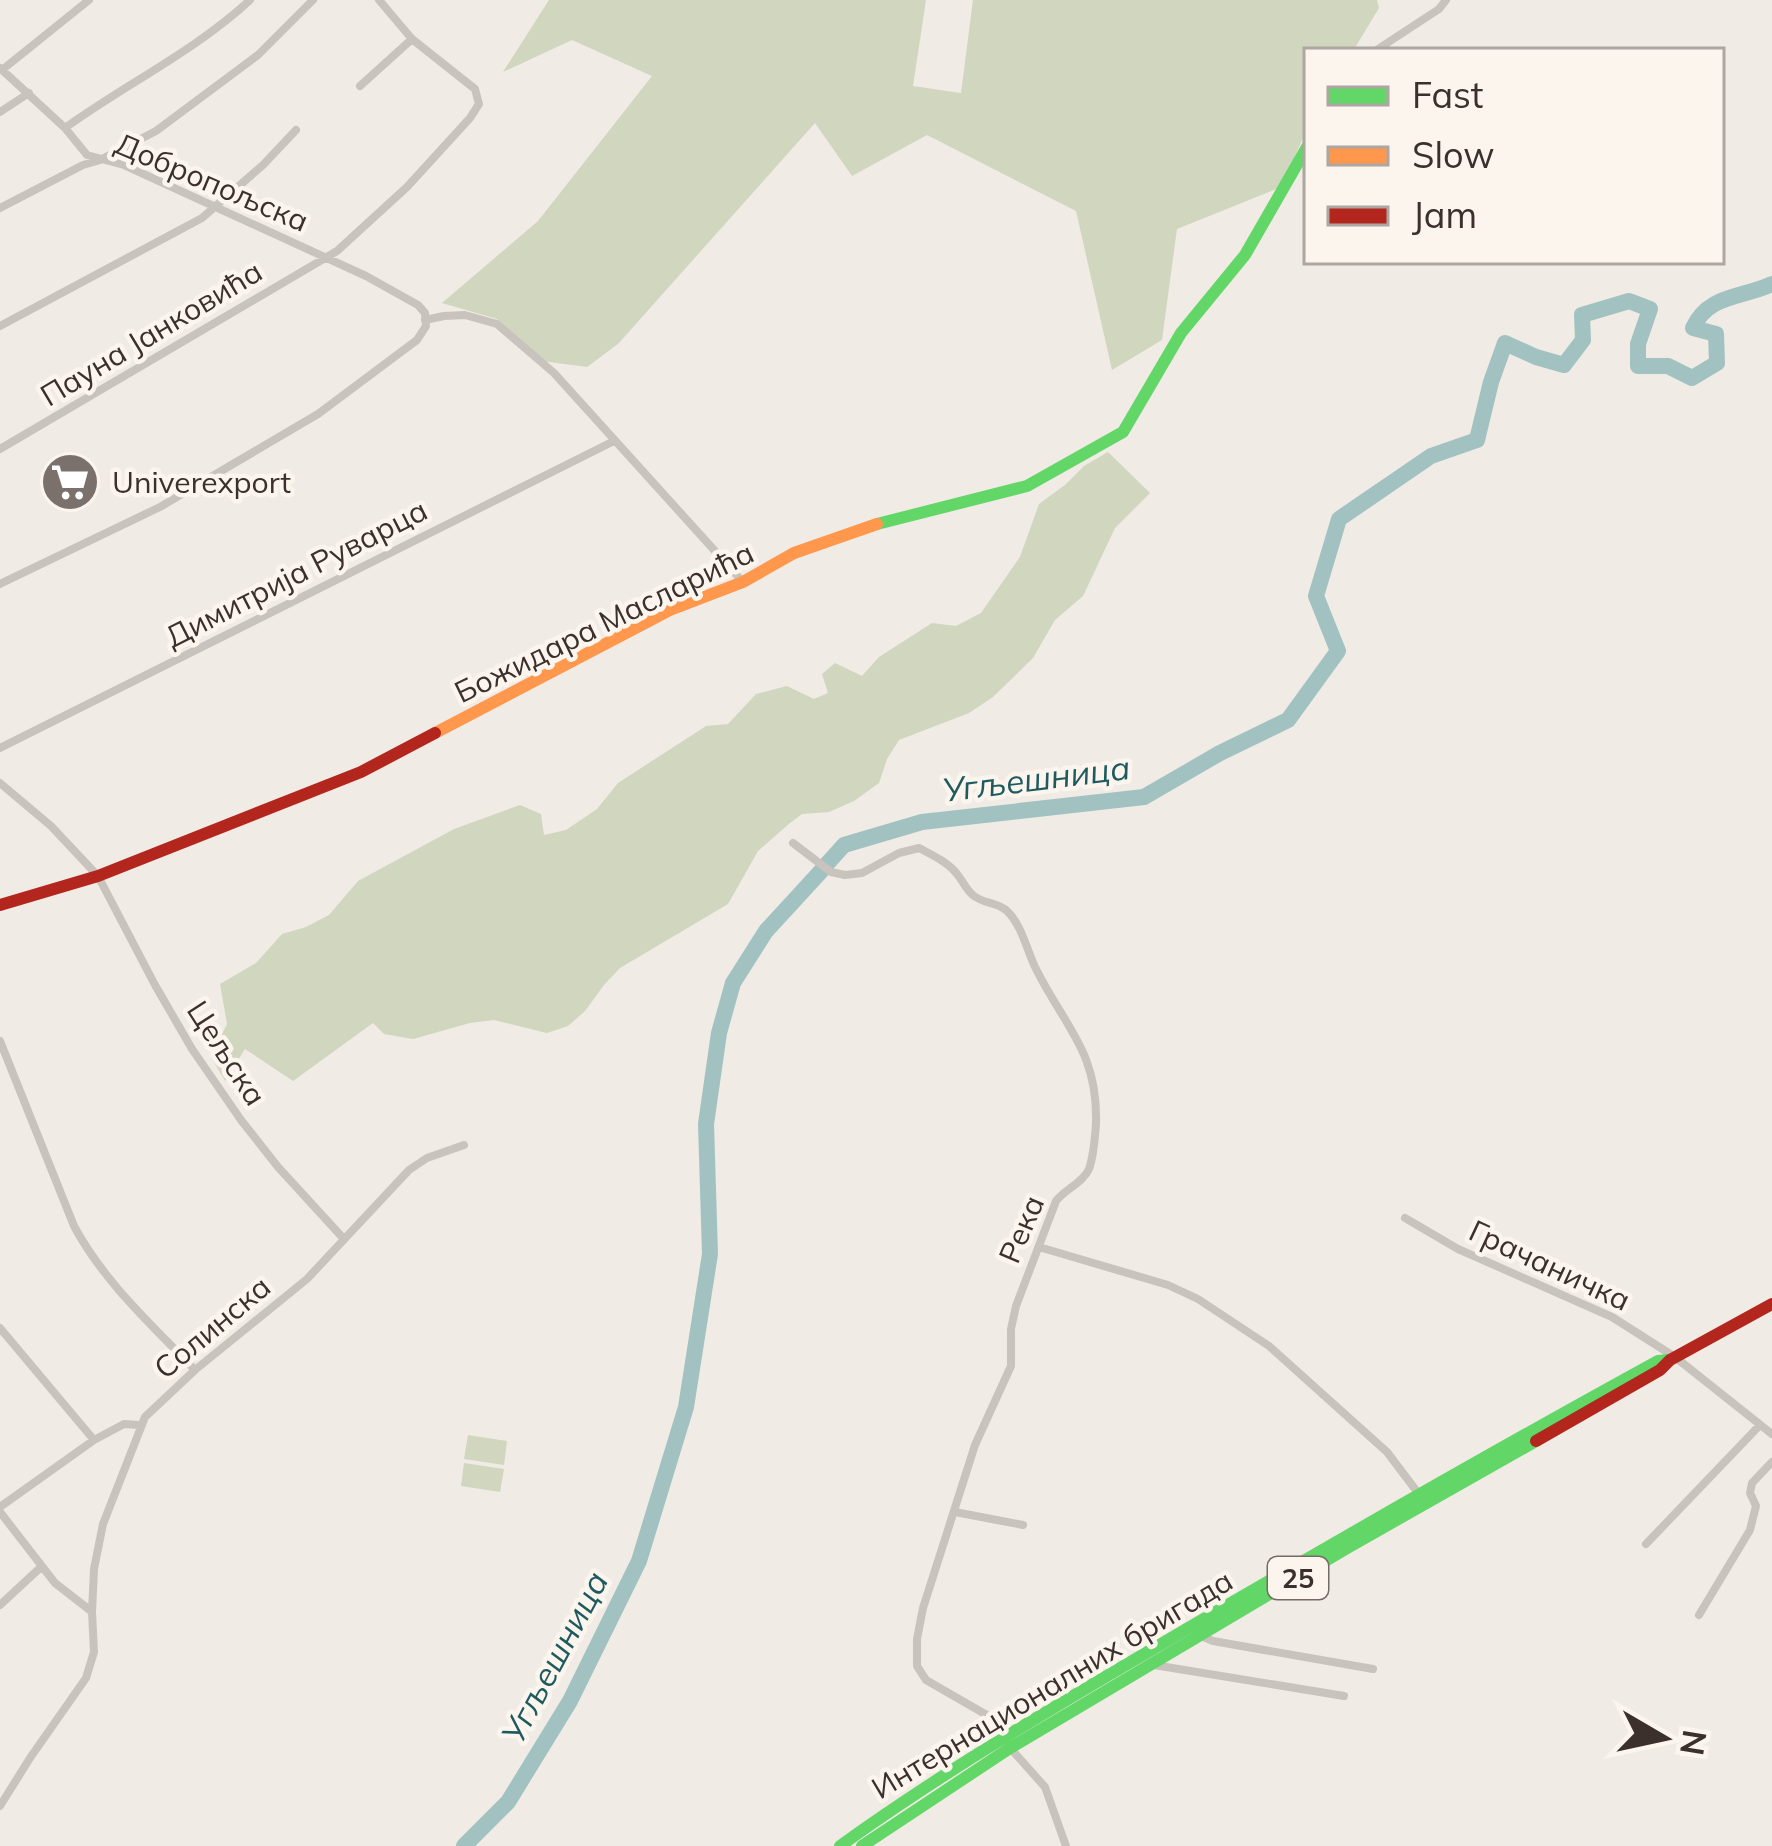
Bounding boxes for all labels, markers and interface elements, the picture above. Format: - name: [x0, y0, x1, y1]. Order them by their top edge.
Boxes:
- legend: [1304, 48, 1724, 264]
- text: Fast: [1412, 72, 1483, 117]
- street label: Добропољска: [110, 124, 314, 240]
- text: Slow: [1412, 132, 1495, 177]
- text: Jam: [1412, 192, 1477, 237]
- street label: Пауна Јанковића: [33, 252, 269, 414]
- supermarket icon: Univerexport: [39, 451, 101, 513]
- place label: Univerexport: [112, 463, 291, 501]
- street label: Димитрија Руварца: [159, 490, 433, 656]
- street label: Божидара Масларића: [448, 533, 760, 711]
- water label: Угљешница: [940, 746, 1132, 810]
- street label: Цељска: [179, 994, 275, 1112]
- street label: Река: [990, 1189, 1052, 1269]
- street label: Грачаничка: [1463, 1211, 1637, 1319]
- street label: Солинска: [146, 1267, 278, 1387]
- road number: 25: [1268, 1557, 1328, 1599]
- street label: Интернационалних бригада: [865, 1561, 1239, 1807]
- water label: Угљешница: [492, 1564, 616, 1750]
- north arrow: [1604, 1678, 1724, 1798]
- text: N: [1672, 1727, 1716, 1758]

